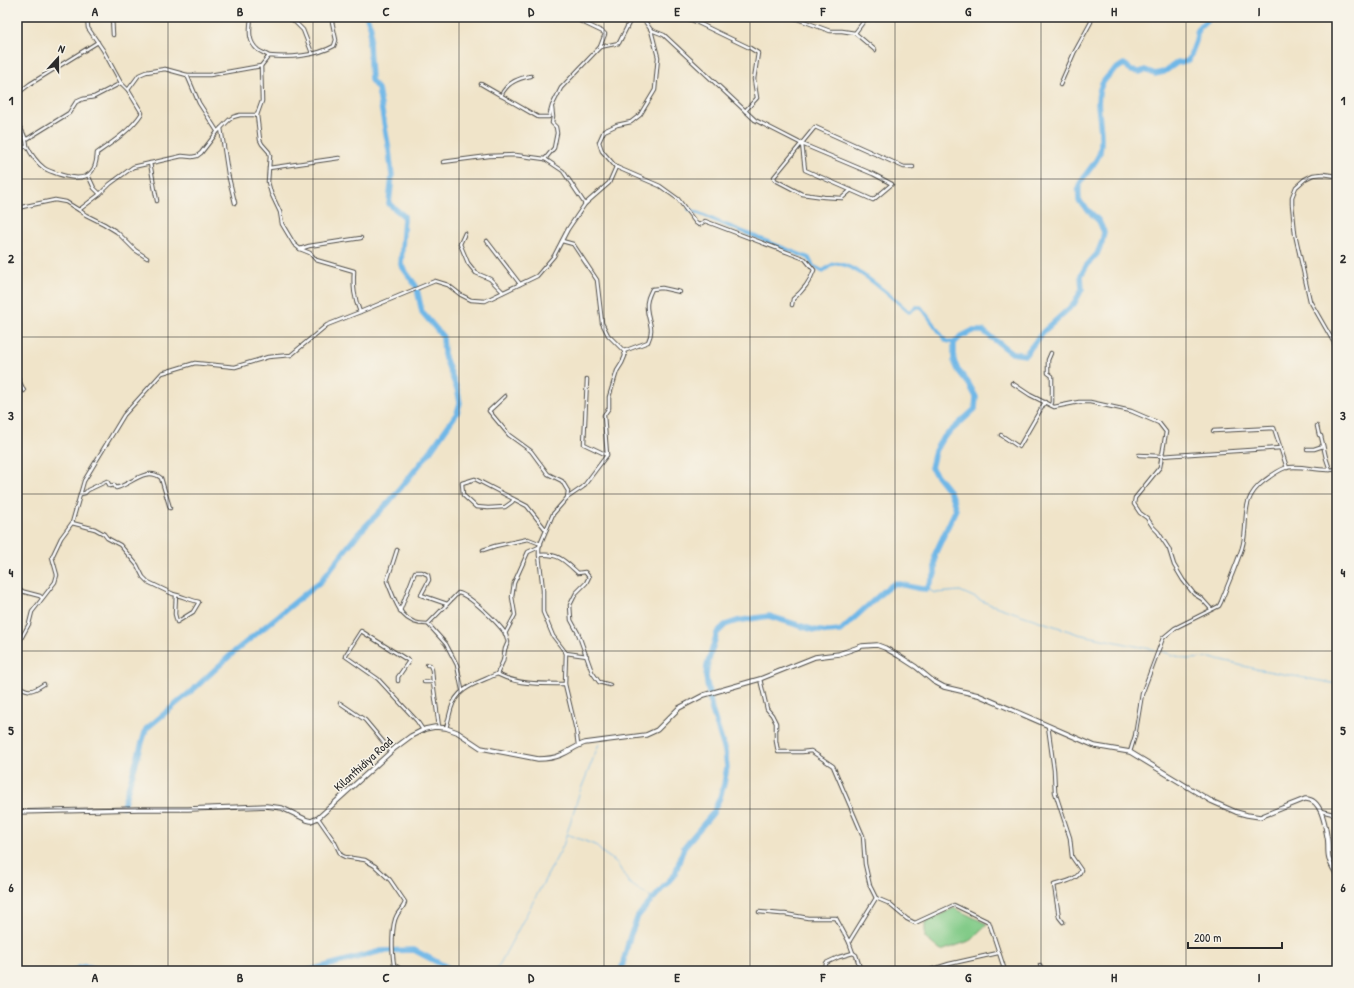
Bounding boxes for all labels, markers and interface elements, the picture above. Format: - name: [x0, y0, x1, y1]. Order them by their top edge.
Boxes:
- text: A: [92, 2, 99, 20]
- text: B: [237, 2, 244, 20]
- text: C: [382, 2, 390, 20]
- text: D: [528, 2, 535, 20]
- text: E: [674, 2, 680, 20]
- text: F: [820, 2, 827, 20]
- text: G: [965, 2, 972, 20]
- text: H: [1111, 2, 1117, 20]
- text: I: [1257, 2, 1261, 20]
- north arrow: [38, 38, 78, 78]
- text: N: [56, 41, 67, 56]
- text: 1: [9, 91, 14, 109]
- text: 1: [1341, 91, 1346, 109]
- text: 2: [8, 249, 15, 267]
- text: 2: [1340, 249, 1347, 267]
- text: 3: [8, 406, 14, 424]
- text: 3: [1340, 406, 1346, 424]
- text: 4: [9, 563, 14, 581]
- text: 4: [1341, 563, 1346, 581]
- text: 5: [8, 721, 14, 739]
- text: 5: [1340, 721, 1346, 739]
- street label: Kilanthidiya Road: [330, 733, 396, 795]
- text: 6: [8, 878, 14, 896]
- text: 6: [1340, 878, 1346, 896]
- scale bar: [1188, 924, 1282, 950]
- text: 200 m: [1194, 929, 1221, 946]
- text: A: [92, 968, 99, 986]
- text: B: [237, 968, 244, 986]
- text: C: [382, 968, 390, 986]
- text: D: [528, 968, 535, 986]
- text: E: [674, 968, 680, 986]
- text: F: [820, 968, 827, 986]
- text: G: [965, 968, 972, 986]
- text: H: [1111, 968, 1117, 986]
- text: I: [1257, 968, 1261, 986]

